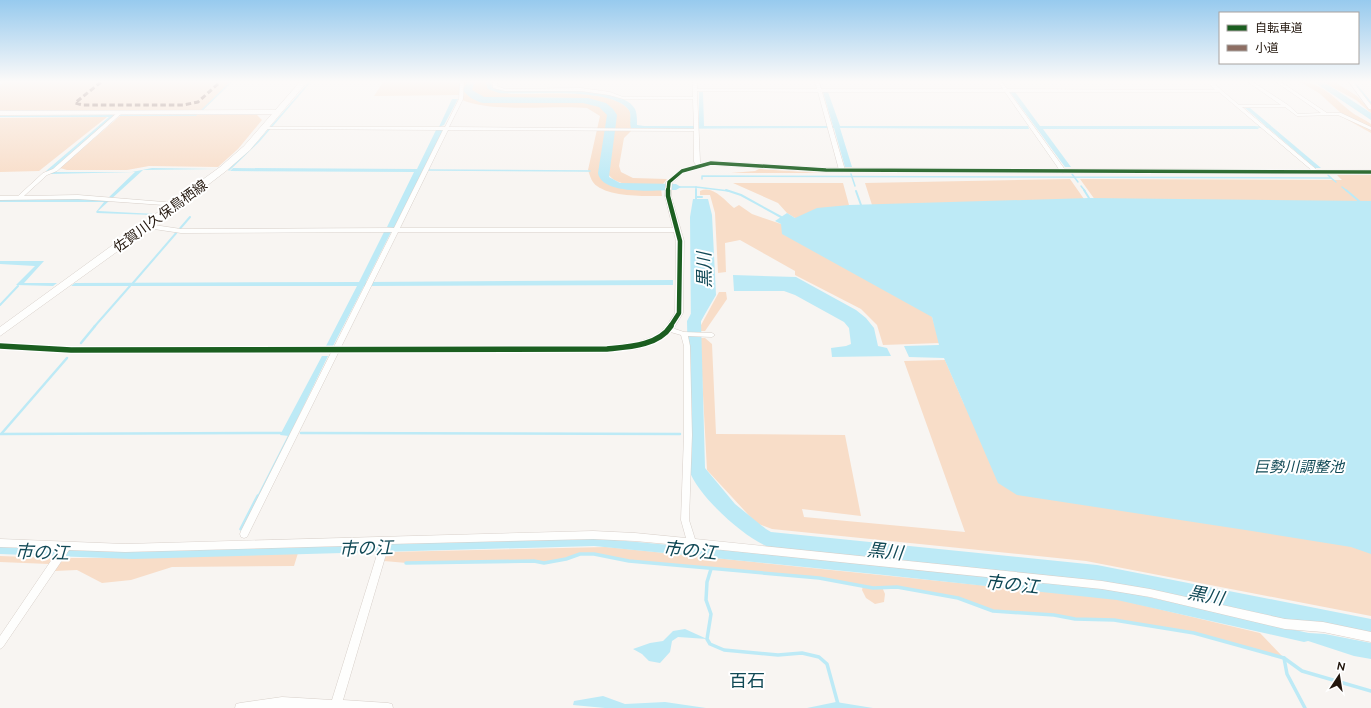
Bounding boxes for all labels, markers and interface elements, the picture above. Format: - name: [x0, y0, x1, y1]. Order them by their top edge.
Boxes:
- legend: [1219, 12, 1359, 64]
- text: 自転車道: [1255, 21, 1303, 35]
- text: 小道: [1255, 41, 1279, 55]
- street label: 佐賀川久保鳥栖線: [110, 177, 210, 255]
- water label: 黒川: [693, 250, 715, 288]
- water label: 巨勢川調整池: [1254, 458, 1346, 476]
- water label: 市の江: [339, 536, 395, 559]
- water label: 市の江: [662, 537, 720, 563]
- water label: 黒川: [866, 539, 906, 564]
- water label: 市の江: [15, 541, 71, 564]
- water label: 市の江: [984, 571, 1042, 597]
- water label: 黒川: [1186, 581, 1228, 609]
- north arrow: [1319, 656, 1359, 696]
- text: N: [1336, 659, 1346, 674]
- district label: 百石: [729, 670, 765, 691]

